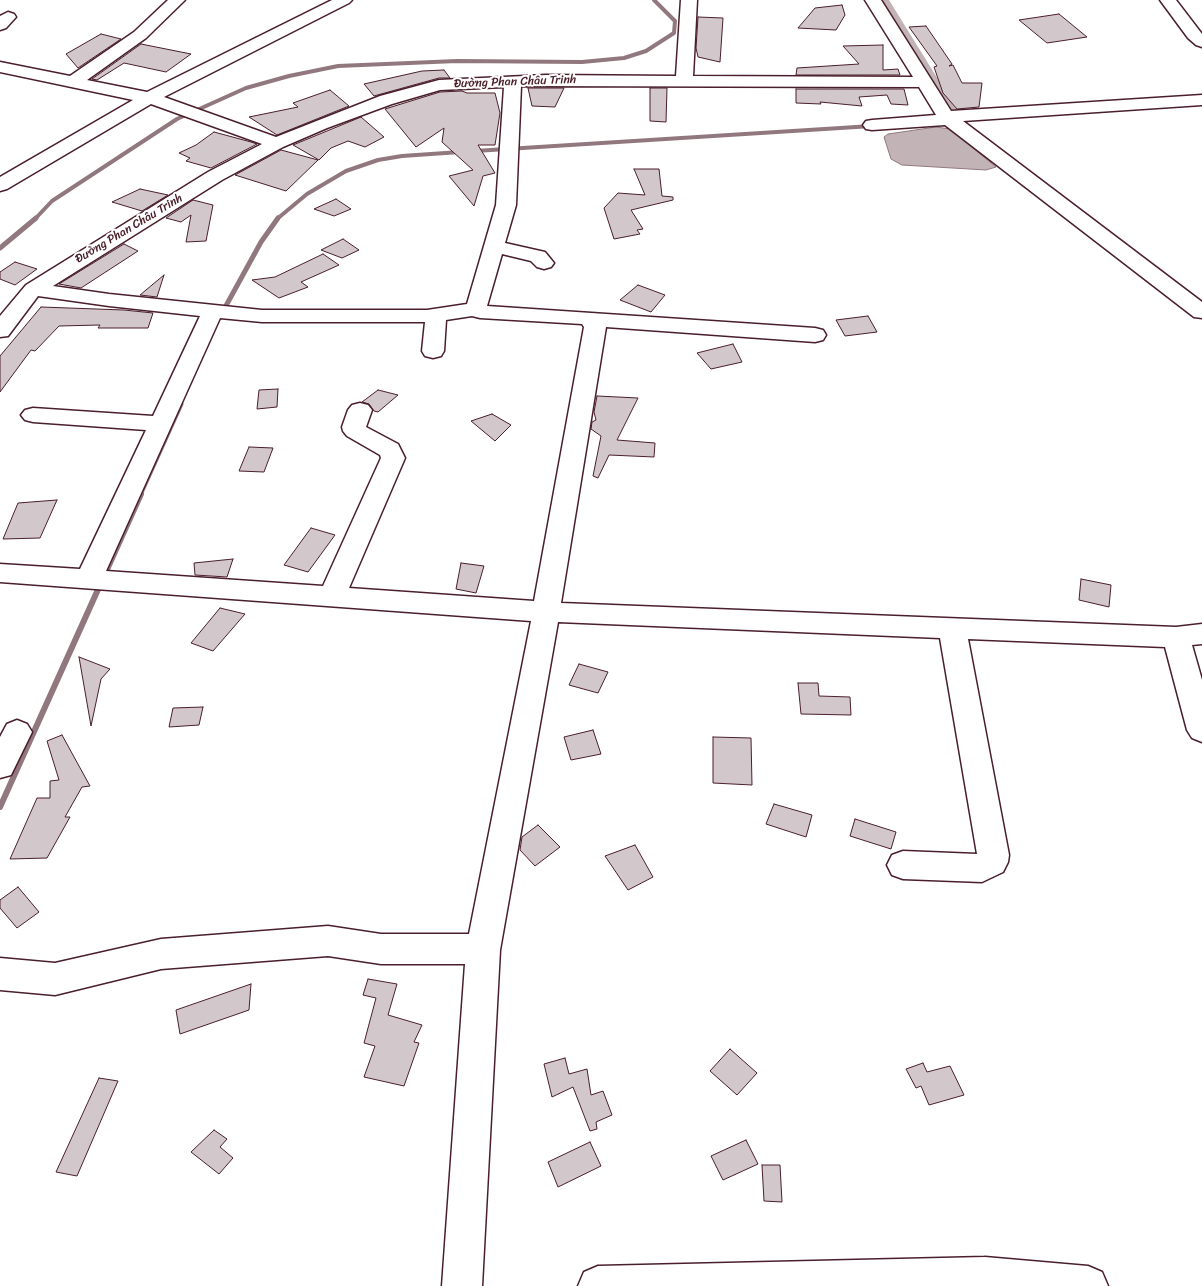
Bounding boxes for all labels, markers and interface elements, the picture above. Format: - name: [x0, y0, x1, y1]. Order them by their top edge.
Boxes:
- street label: Đường Phan Châu Trinh: [454, 73, 576, 91]
- street label: Đường Phan Châu Trinh: [73, 191, 185, 267]

